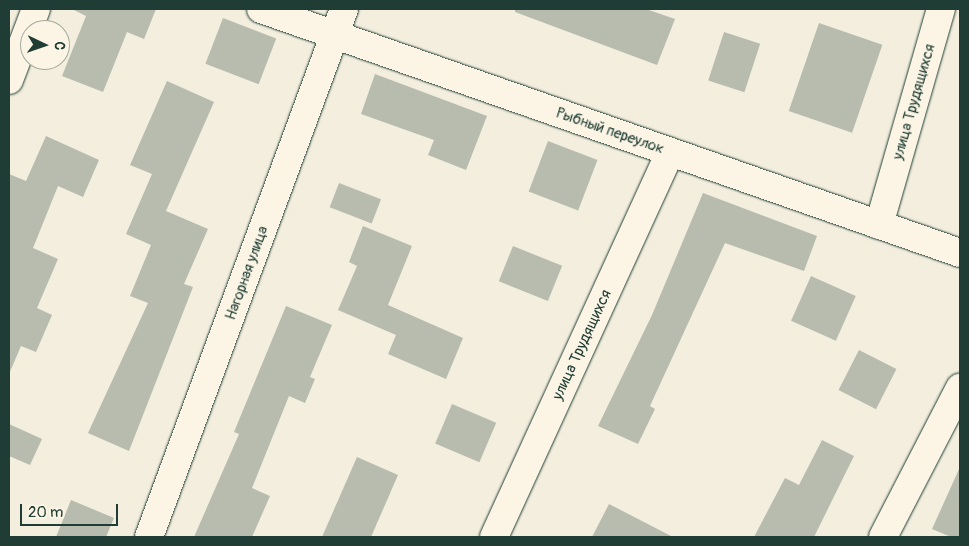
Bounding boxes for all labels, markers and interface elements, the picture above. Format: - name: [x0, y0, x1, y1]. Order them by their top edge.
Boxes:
- north arrow: [20, 20, 70, 70]
- text: С: [51, 41, 68, 51]
- street label: улица Трудящихся: [889, 42, 939, 162]
- street label: Рыбный переулок: [554, 104, 666, 158]
- street label: Нагорная улица: [222, 223, 272, 323]
- street label: улица Трудящихся: [549, 287, 615, 403]
- scale bar: [22, 494, 120, 526]
- text: 20 m: [28, 503, 63, 522]

